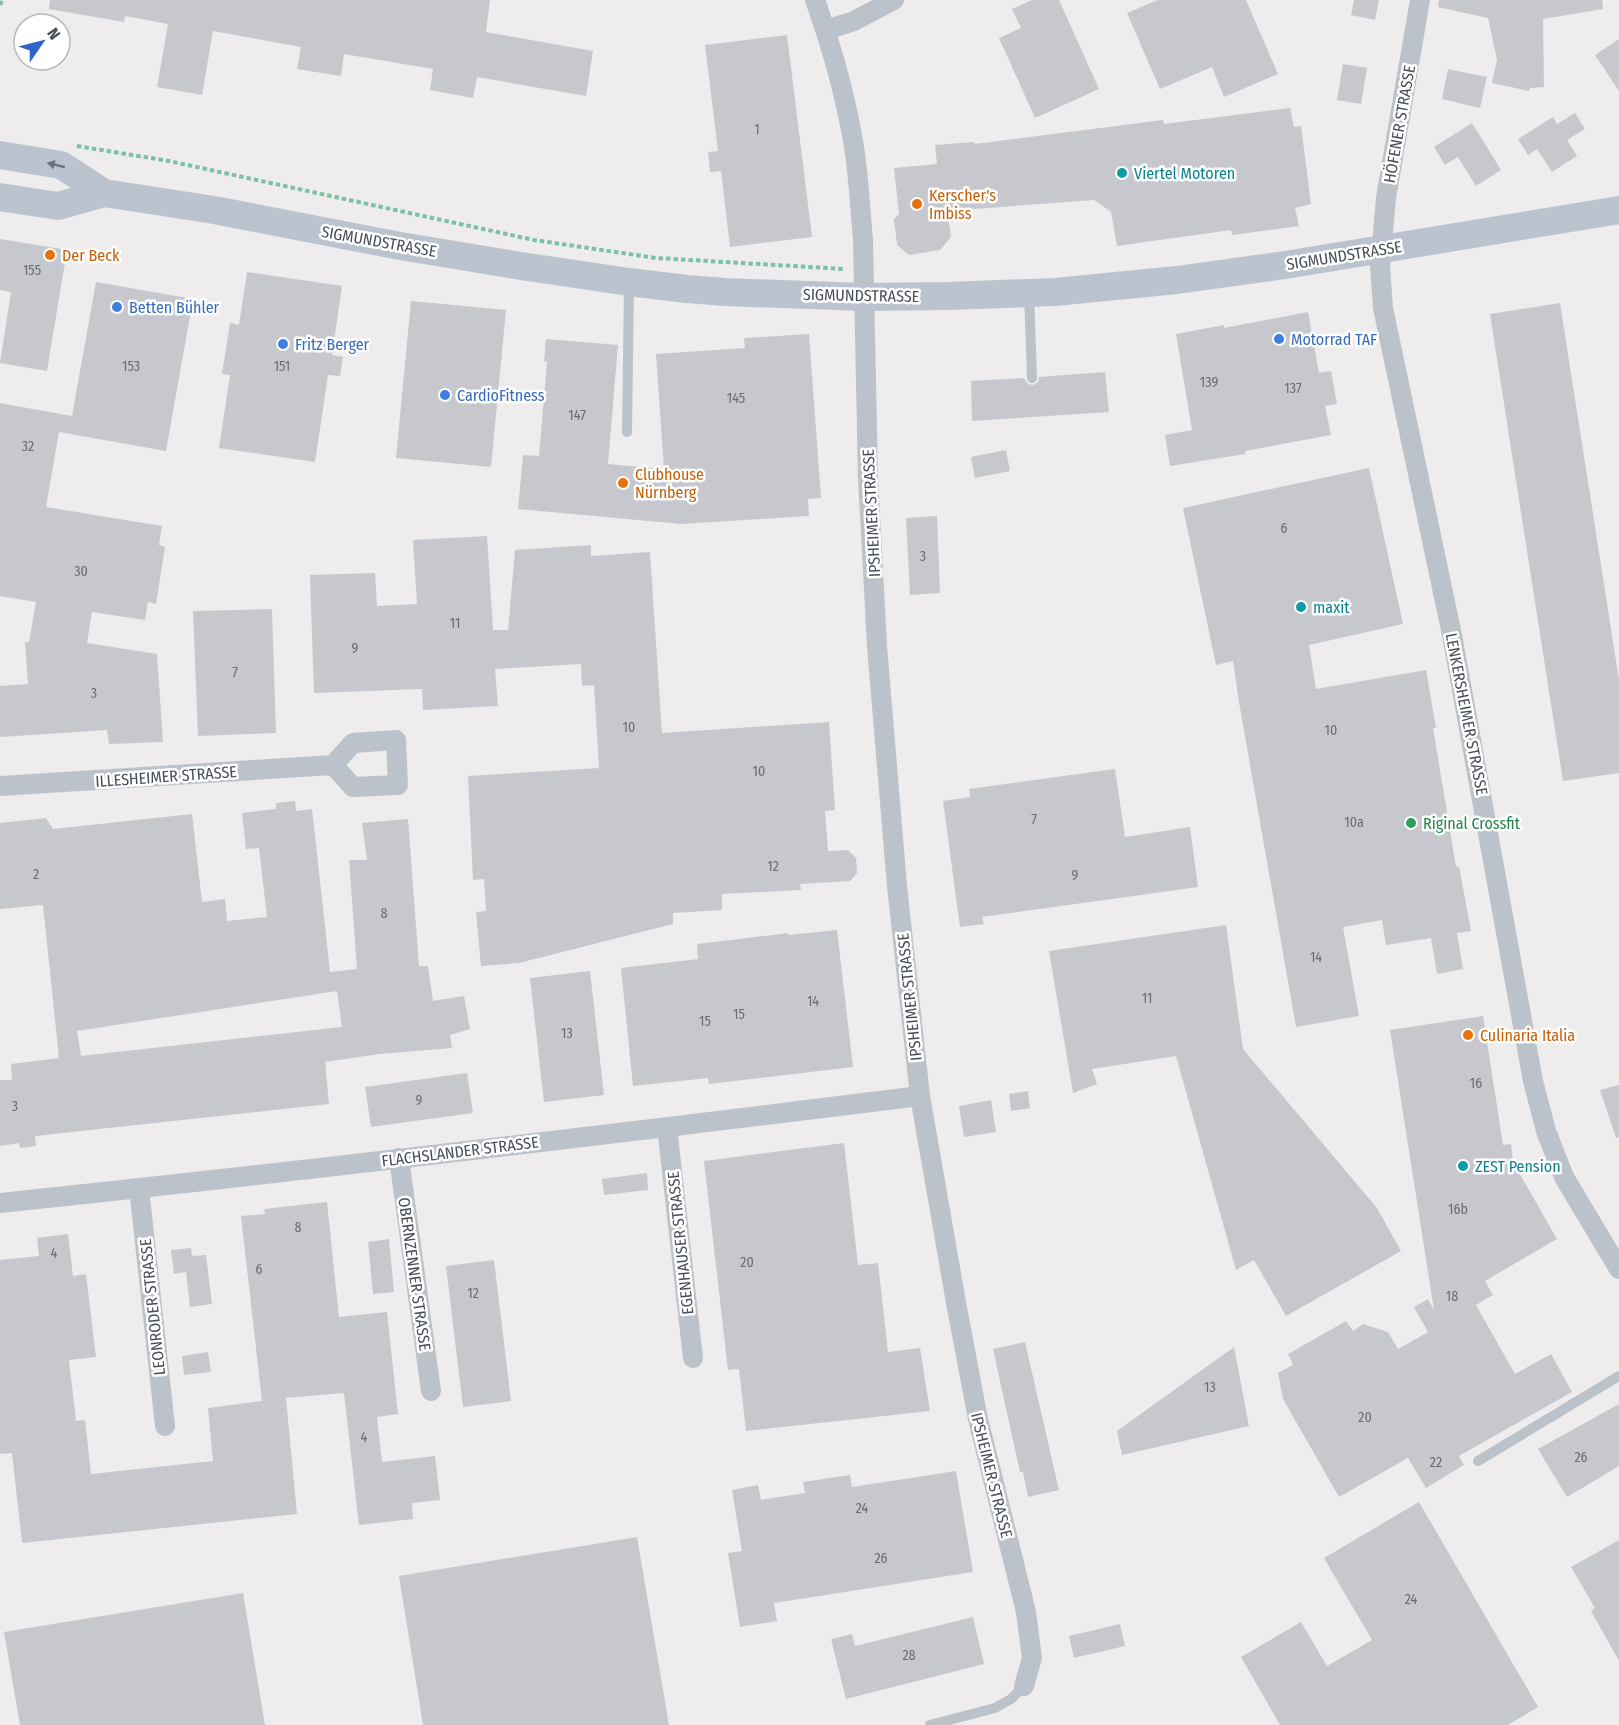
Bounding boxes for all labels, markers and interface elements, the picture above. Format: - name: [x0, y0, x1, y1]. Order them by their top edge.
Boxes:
- north arrow: [12, 12, 72, 72]
- text: N: [43, 24, 64, 43]
- street label: HÖFENER STRASSE: [1380, 64, 1419, 184]
- house number: 1: [754, 121, 760, 138]
- one-way arrow: [47, 160, 65, 169]
- place label: Viertel Motoren: [1134, 164, 1235, 183]
- marker: Viertel Motoren: [1115, 166, 1129, 180]
- place label: Kerscher's Imbiss: [929, 186, 996, 223]
- marker: Kerscher's Imbiss: [910, 197, 924, 211]
- street label: SIGMUNDSTRASSE: [320, 222, 438, 261]
- street label: SIGMUNDSTRASSE: [1285, 237, 1403, 274]
- place label: Der Beck: [62, 246, 120, 265]
- marker: Der Beck: [43, 248, 57, 262]
- house number: 155: [23, 262, 41, 279]
- street label: SIGMUNDSTRASSE: [803, 285, 919, 306]
- place label: Betten Bühler: [129, 298, 220, 317]
- marker: Betten Bühler: [110, 300, 124, 314]
- place label: Motorrad TAF: [1291, 330, 1377, 349]
- marker: Motorrad TAF: [1272, 332, 1286, 346]
- place label: Fritz Berger: [295, 335, 370, 354]
- marker: Fritz Berger: [276, 337, 290, 351]
- house number: 153: [122, 358, 140, 375]
- house number: 151: [274, 358, 290, 375]
- house number: 139: [1200, 374, 1218, 391]
- house number: 137: [1284, 380, 1302, 397]
- place label: CardioFitness: [457, 386, 545, 405]
- marker: CardioFitness: [438, 388, 452, 402]
- house number: 145: [727, 390, 745, 407]
- house number: 147: [568, 407, 586, 424]
- house number: 32: [22, 438, 34, 455]
- street label: IPSHEIMER STRASSE: [859, 448, 884, 578]
- place label: Clubhouse Nürnberg: [635, 465, 704, 502]
- marker: Clubhouse Nürnberg: [616, 476, 630, 490]
- house number: 6: [1281, 520, 1288, 537]
- house number: 3: [920, 548, 926, 565]
- house number: 30: [74, 563, 88, 580]
- place label: maxit: [1313, 598, 1350, 617]
- marker: maxit: [1294, 600, 1308, 614]
- house number: 11: [450, 615, 460, 632]
- street label: LENKERSHEIMER STRASSE: [1441, 631, 1492, 797]
- house number: 9: [352, 640, 359, 657]
- house number: 7: [232, 664, 238, 681]
- house number: 3: [91, 685, 97, 702]
- house number: 10: [623, 719, 635, 736]
- house number: 10: [1325, 722, 1337, 739]
- street label: ILLESHEIMER STRASSE: [95, 762, 237, 791]
- house number: 10: [753, 763, 765, 780]
- house number: 7: [1031, 811, 1037, 828]
- house number: 10a: [1344, 814, 1364, 831]
- place label: Riginal Crossfit: [1423, 814, 1521, 833]
- marker: Riginal Crossfit: [1404, 816, 1418, 830]
- house number: 12: [767, 858, 779, 875]
- house number: 2: [33, 866, 39, 883]
- house number: 9: [1072, 867, 1079, 884]
- house number: 8: [381, 905, 388, 922]
- street label: IPSHEIMER STRASSE: [893, 932, 926, 1062]
- house number: 14: [1310, 949, 1322, 966]
- house number: 11: [1142, 990, 1152, 1007]
- house number: 14: [807, 993, 819, 1010]
- house number: 15: [733, 1006, 745, 1023]
- house number: 15: [699, 1013, 711, 1030]
- house number: 13: [561, 1025, 573, 1042]
- place label: Culinaria Italia: [1480, 1026, 1575, 1045]
- marker: Culinaria Italia: [1461, 1028, 1475, 1042]
- house number: 16: [1470, 1075, 1482, 1092]
- house number: 9: [416, 1092, 423, 1109]
- house number: 3: [12, 1098, 18, 1115]
- street label: FLACHSLANDER STRASSE: [381, 1132, 540, 1171]
- place label: ZEST Pension: [1475, 1157, 1561, 1176]
- marker: ZEST Pension: [1456, 1159, 1470, 1173]
- street label: EGENHAUSER STRASSE: [664, 1170, 697, 1316]
- street label: OBERNZENNER STRASSE: [394, 1196, 435, 1352]
- house number: 16b: [1448, 1201, 1468, 1218]
- house number: 8: [295, 1219, 302, 1236]
- street label: LEONRODER STRASSE: [136, 1238, 169, 1376]
- house number: 4: [51, 1245, 58, 1262]
- house number: 20: [740, 1254, 754, 1271]
- house number: 6: [256, 1261, 263, 1278]
- house number: 12: [467, 1285, 479, 1302]
- house number: 18: [1446, 1288, 1458, 1305]
- house number: 13: [1204, 1379, 1216, 1396]
- house number: 20: [1358, 1409, 1372, 1426]
- street label: IPSHEIMER STRASSE: [967, 1411, 1016, 1540]
- house number: 4: [361, 1429, 368, 1446]
- house number: 26: [1574, 1449, 1588, 1466]
- house number: 22: [1430, 1454, 1442, 1471]
- house number: 24: [856, 1500, 869, 1517]
- house number: 26: [874, 1550, 888, 1567]
- house number: 24: [1405, 1591, 1418, 1608]
- house number: 28: [902, 1647, 916, 1664]

